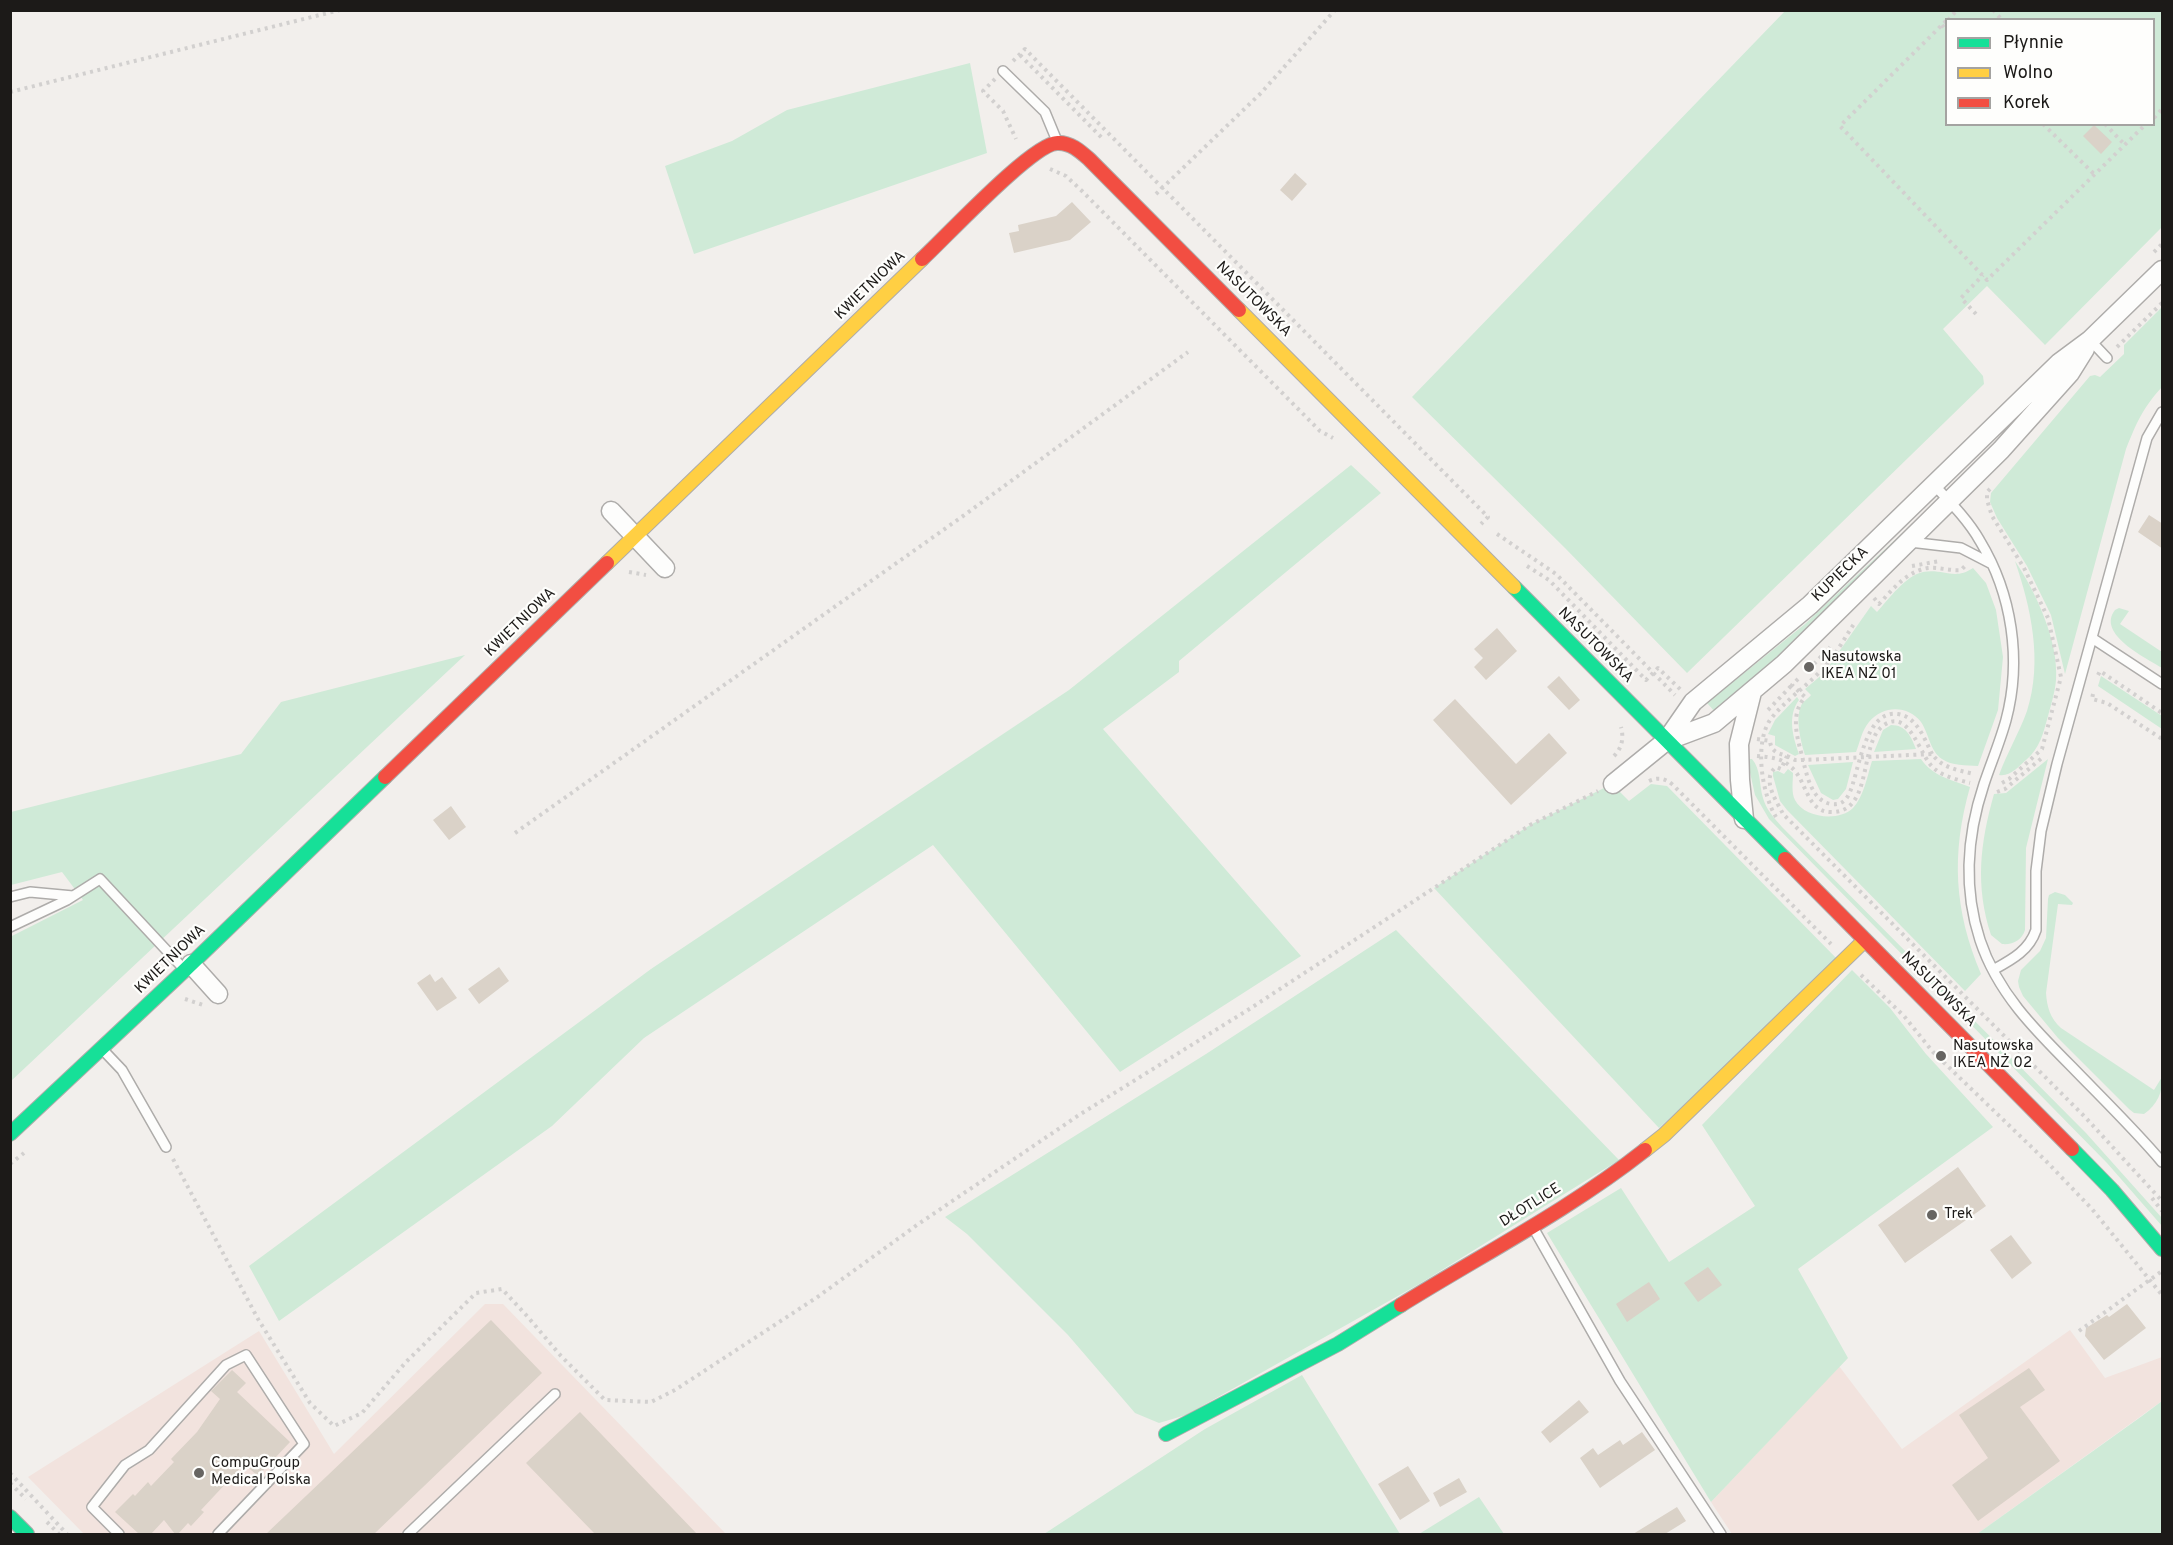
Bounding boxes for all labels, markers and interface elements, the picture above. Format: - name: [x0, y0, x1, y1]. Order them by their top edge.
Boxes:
- legend: [1945, 18, 2155, 126]
- text: Płynnie: [2003, 32, 2064, 55]
- text: Wolno: [2003, 62, 2053, 85]
- text: Korek: [2003, 92, 2050, 115]
- street label: KWIETNIOWA: [832, 248, 910, 324]
- street label: NASUTOWSKA: [1211, 258, 1295, 342]
- street label: KUPIECKA: [1809, 544, 1873, 606]
- street label: KWIETNIOWA: [482, 585, 560, 661]
- street label: NASUTOWSKA: [1553, 604, 1637, 688]
- place label: Nasutowska IKEA NŻ 01: [1821, 649, 1901, 684]
- marker: Nasutowska IKEA NŻ 01: [1802, 660, 1816, 674]
- street label: KWIETNIOWA: [132, 922, 210, 998]
- street label: NASUTOWSKA: [1896, 948, 1980, 1032]
- place label: Nasutowska IKEA NŻ 02: [1953, 1038, 2033, 1073]
- marker: Nasutowska IKEA NŻ 02: [1934, 1049, 1948, 1063]
- street label: DŁOTLICE: [1497, 1180, 1565, 1232]
- place label: Trek: [1944, 1206, 1973, 1224]
- marker: Trek: [1925, 1208, 1939, 1222]
- place label: CompuGroup Medical Polska: [211, 1455, 311, 1490]
- marker: CompuGroup Medical Polska: [192, 1466, 206, 1480]

